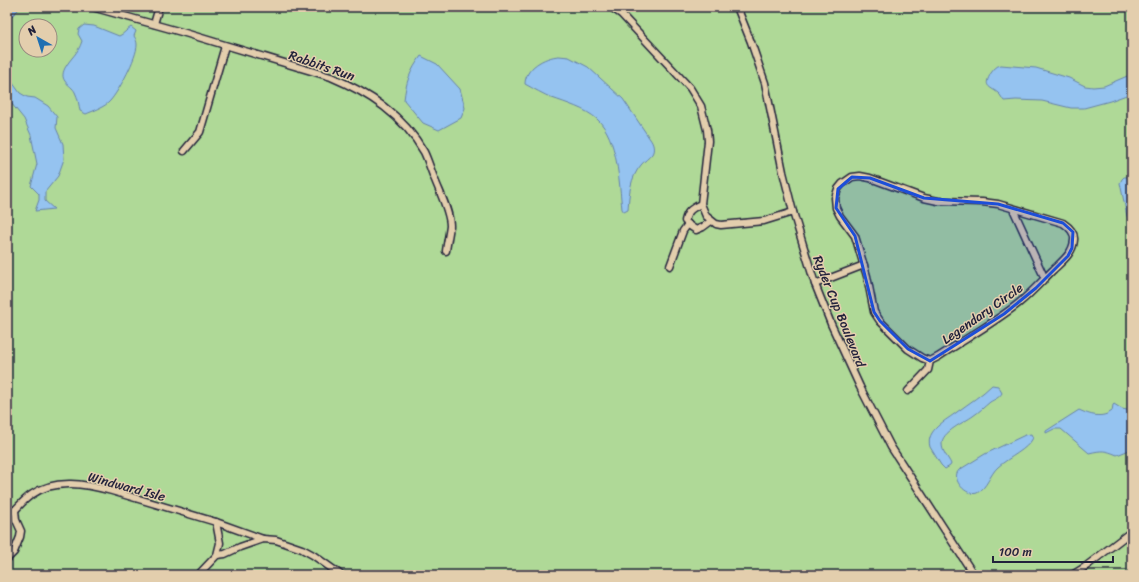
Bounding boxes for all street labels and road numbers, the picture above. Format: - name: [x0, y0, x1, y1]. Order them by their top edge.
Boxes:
- street label: Rabbits Run: [286, 43, 358, 88]
- street label: Ryder Cup Boulevard: [807, 252, 873, 372]
- street label: Legendary Circle: [936, 276, 1028, 350]
- street label: Windward Isle: [86, 465, 169, 508]

